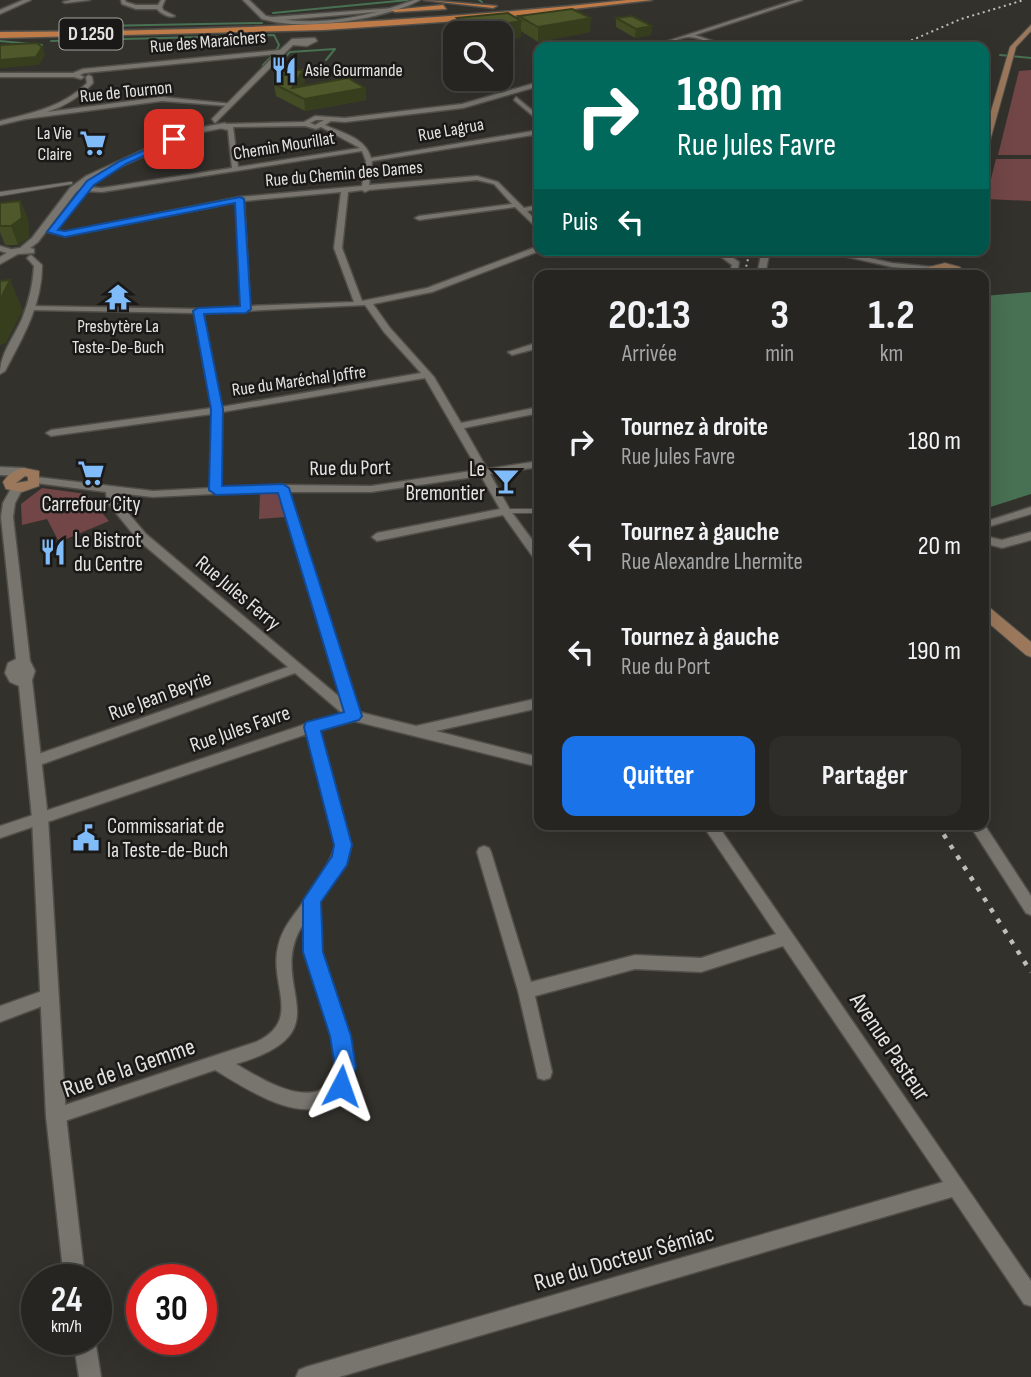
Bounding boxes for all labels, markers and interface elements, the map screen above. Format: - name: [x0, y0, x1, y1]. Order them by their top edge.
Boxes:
- road number: D 1250: [60, 18, 122, 50]
- map controls: [443, 21, 513, 91]
- button: search: [443, 21, 513, 91]
- street label: Rue des Maraîchers: [149, 26, 267, 58]
- restaurant icon: Asie Gourmande: [269, 55, 299, 85]
- place label: Asie Gourmande: [304, 60, 403, 81]
- text: 180 m: [677, 66, 783, 125]
- icon: right: [562, 70, 653, 161]
- street label: Rue de Tournon: [79, 77, 173, 107]
- pin: [144, 109, 204, 169]
- street label: Rue Lagrua: [417, 114, 486, 146]
- icon: arrive: [155, 120, 193, 158]
- place label: La Vie Claire: [37, 123, 72, 165]
- text: Rue Jules Favre: [677, 126, 836, 165]
- supermarket icon: La Vie Claire: [78, 128, 108, 158]
- street label: Chemin Mourillat: [232, 128, 337, 164]
- street label: Rue du Chemin des Dames: [264, 157, 424, 191]
- icon: left: [612, 203, 650, 241]
- text: Puis: [562, 207, 598, 238]
- temple icon: Presbytère La Teste-De-Buch: [103, 282, 133, 312]
- text: 20:13: [608, 290, 691, 341]
- text: 3: [770, 290, 789, 341]
- text: 1.2: [868, 290, 915, 341]
- place label: Presbytère La Teste-De-Buch: [72, 316, 164, 358]
- text: Arrivée: [622, 340, 677, 368]
- text: min: [765, 340, 794, 368]
- text: km: [880, 340, 903, 368]
- street label: Rue du Maréchal Joffre: [231, 361, 367, 401]
- text: Tournez à droite: [621, 412, 768, 443]
- icon: right: [562, 423, 600, 461]
- text: 180 m: [908, 426, 961, 457]
- text: Rue Jules Favre: [621, 443, 735, 471]
- street label: Rue du Port: [309, 455, 391, 481]
- place label: Le Bremontier: [405, 457, 485, 506]
- supermarket icon: Carrefour City: [76, 458, 106, 488]
- bar icon: Le Bremontier: [491, 466, 521, 496]
- place label: Carrefour City: [41, 492, 141, 517]
- text: Tournez à gauche: [621, 517, 779, 548]
- place label: Le Bistrot du Centre: [74, 528, 143, 577]
- icon: left: [562, 528, 600, 566]
- text: 20 m: [918, 531, 961, 562]
- restaurant icon: Le Bistrot du Centre: [38, 537, 68, 567]
- text: Rue Alexandre Lhermite: [621, 548, 803, 576]
- street label: Rue Jules Ferry: [191, 550, 285, 636]
- text: Tournez à gauche: [621, 622, 779, 653]
- icon: left: [562, 633, 600, 671]
- text: 190 m: [908, 636, 961, 667]
- text: Rue du Port: [621, 653, 710, 681]
- street label: Rue Jean Beyrie: [105, 666, 215, 726]
- street label: Rue Jules Favre: [187, 700, 293, 758]
- button: Quitter: [562, 736, 755, 816]
- button: Partager: [769, 736, 961, 816]
- place label: Commissariat de la Teste-de-Buch: [107, 814, 228, 863]
- public building icon: Commissariat de la Teste-de-Buch: [71, 823, 101, 853]
- street label: Avenue Pasteur: [843, 987, 937, 1107]
- street label: Rue de la Gemme: [59, 1032, 199, 1104]
- position arrow: [304, 1049, 378, 1123]
- street label: Rue du Docteur Sémiac: [531, 1218, 717, 1298]
- speed limit sign: 30: [126, 1264, 217, 1355]
- text: 24: [51, 1279, 82, 1322]
- text: km/h: [51, 1316, 82, 1337]

